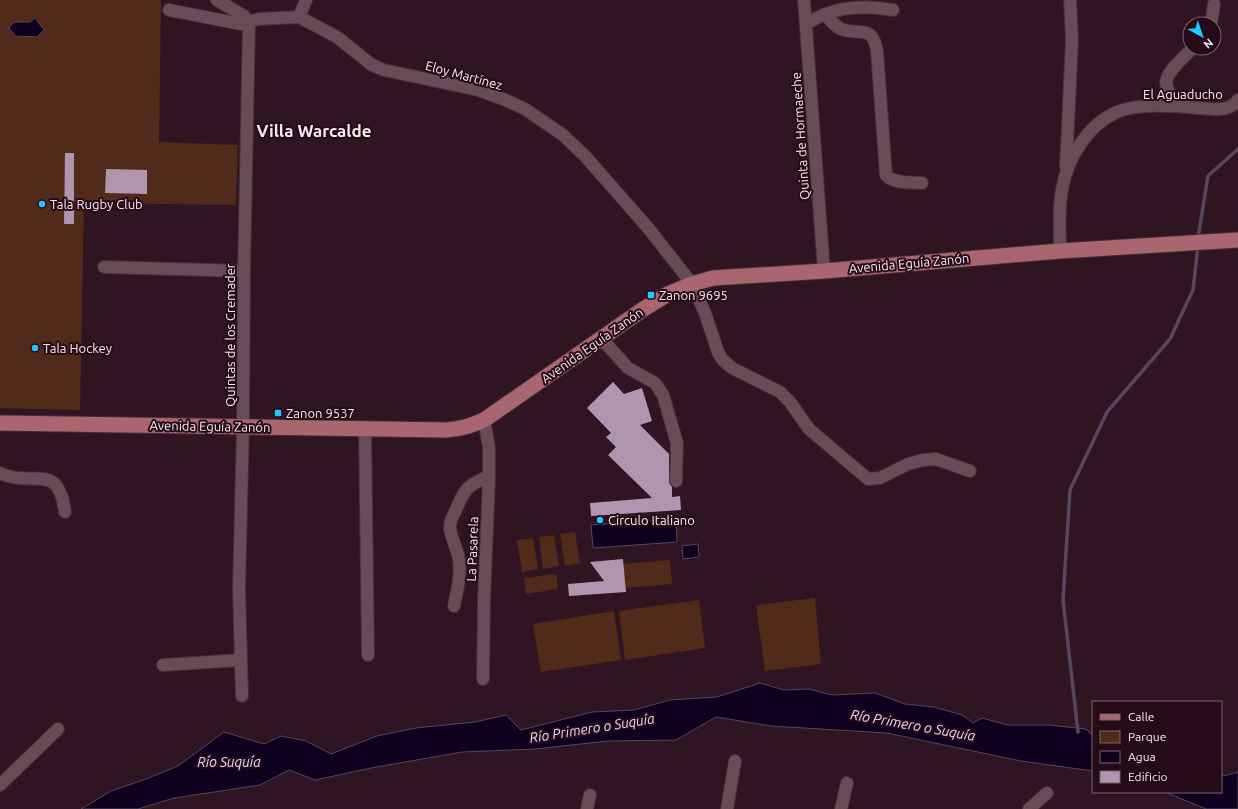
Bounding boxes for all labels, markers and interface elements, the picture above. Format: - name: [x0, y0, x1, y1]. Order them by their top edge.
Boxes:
- north arrow: [1182, 16, 1222, 56]
- text: N: [1201, 36, 1215, 51]
- street label: Eloy Martínez: [424, 58, 504, 92]
- street label: Quinta de Hormaeche: [789, 72, 812, 200]
- street label: El Aguaducho: [1143, 87, 1223, 101]
- district label: Villa Warcalde: [257, 121, 371, 140]
- place label: Tala Rugby Club: [50, 197, 143, 211]
- marker: Tala Rugby Club: [37, 199, 47, 209]
- street label: Avenida Eguía Zanón: [848, 251, 970, 275]
- street label: Quintas de los Cremader: [223, 263, 238, 407]
- place label: Zanon 9695: [659, 288, 728, 302]
- marker: Zanon 9695: [646, 290, 656, 300]
- street label: Avenida Eguía Zanón: [538, 305, 646, 385]
- place label: Tala Hockey: [43, 341, 112, 355]
- marker: Tala Hockey: [30, 343, 40, 353]
- place label: Zanon 9537: [286, 406, 355, 420]
- marker: Zanon 9537: [273, 408, 283, 418]
- street label: Avenida Eguía Zanón: [149, 418, 271, 434]
- place label: Circulo Italiano: [608, 513, 695, 527]
- marker: Circulo Italiano: [595, 515, 605, 525]
- street label: La Pasarela: [464, 516, 480, 582]
- legend: [1092, 701, 1222, 793]
- water label: Río Primero o Suquía: [849, 706, 977, 744]
- water label: Río Primero o Suquía: [528, 710, 656, 746]
- text: Calle: [1128, 710, 1154, 723]
- text: Parque: [1128, 730, 1166, 743]
- text: Agua: [1128, 750, 1156, 763]
- water label: Río Suquía: [197, 754, 261, 770]
- text: Edificio: [1128, 770, 1168, 783]

